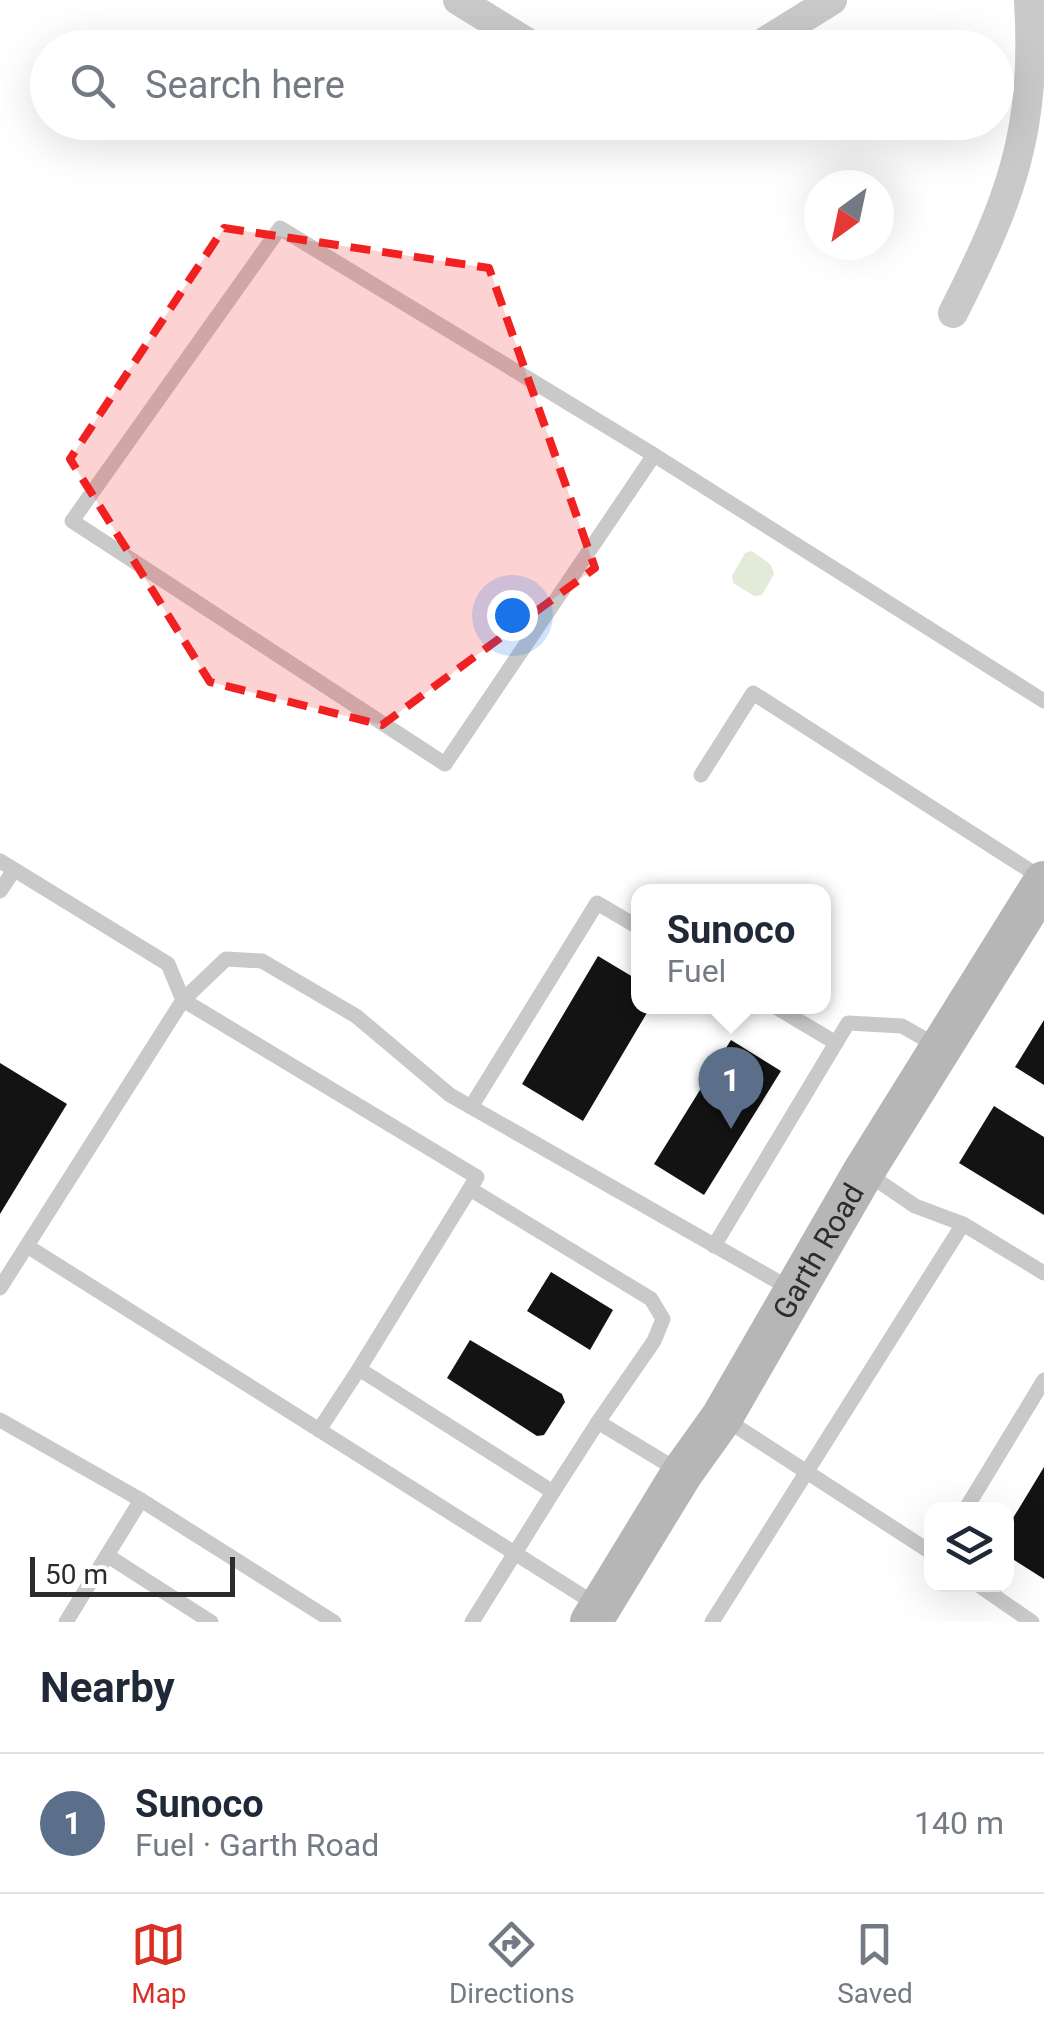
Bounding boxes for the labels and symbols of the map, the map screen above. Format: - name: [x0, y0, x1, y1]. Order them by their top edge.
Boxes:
- north arrow: [804, 170, 894, 260]
- your location: [487, 590, 538, 641]
- pin: 1: [698, 1046, 764, 1129]
- street label: Garth Road: [765, 1177, 871, 1325]
- scale bar: [30, 1552, 235, 1596]

